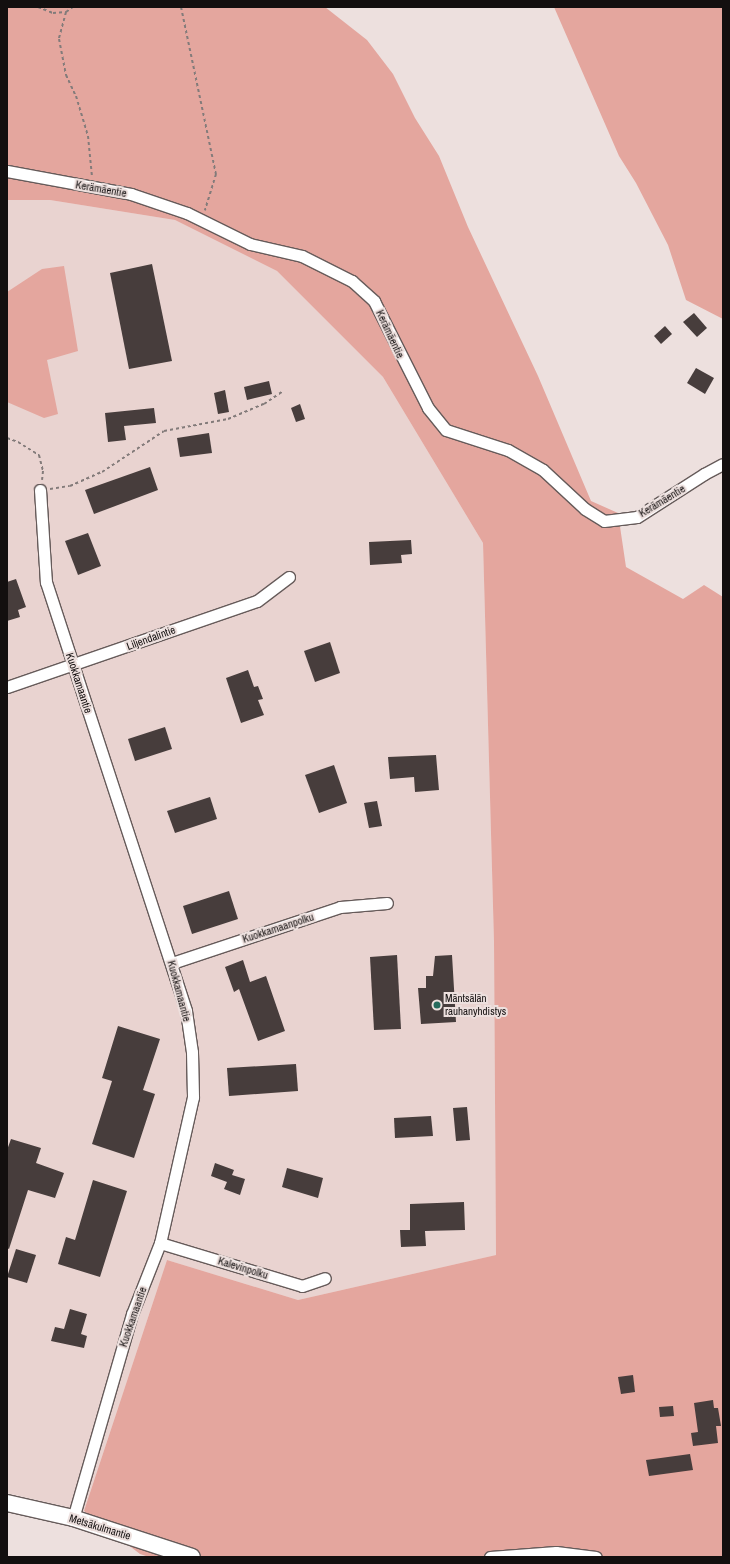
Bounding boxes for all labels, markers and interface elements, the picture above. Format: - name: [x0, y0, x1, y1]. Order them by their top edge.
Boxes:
- street label: Kerämäentie: [74, 178, 128, 200]
- street label: Kerämäentie: [373, 308, 407, 360]
- street label: Kerämäentie: [636, 482, 688, 520]
- street label: Liljendalintie: [125, 623, 177, 653]
- street label: Kuokkamaantie: [63, 651, 95, 715]
- street label: Kuokkamaanpolku: [241, 910, 315, 946]
- street label: Kuokkamaantie: [165, 959, 193, 1023]
- place label: Mäntsälän rauhanyhdistys: [445, 992, 506, 1018]
- marker: Mäntsälän rauhanyhdistys: [432, 1000, 442, 1010]
- street label: Kalevinpolku: [216, 1254, 270, 1282]
- street label: Kuokkamaantie: [117, 1285, 149, 1349]
- street label: Metsäkulmantie: [68, 1511, 132, 1543]

